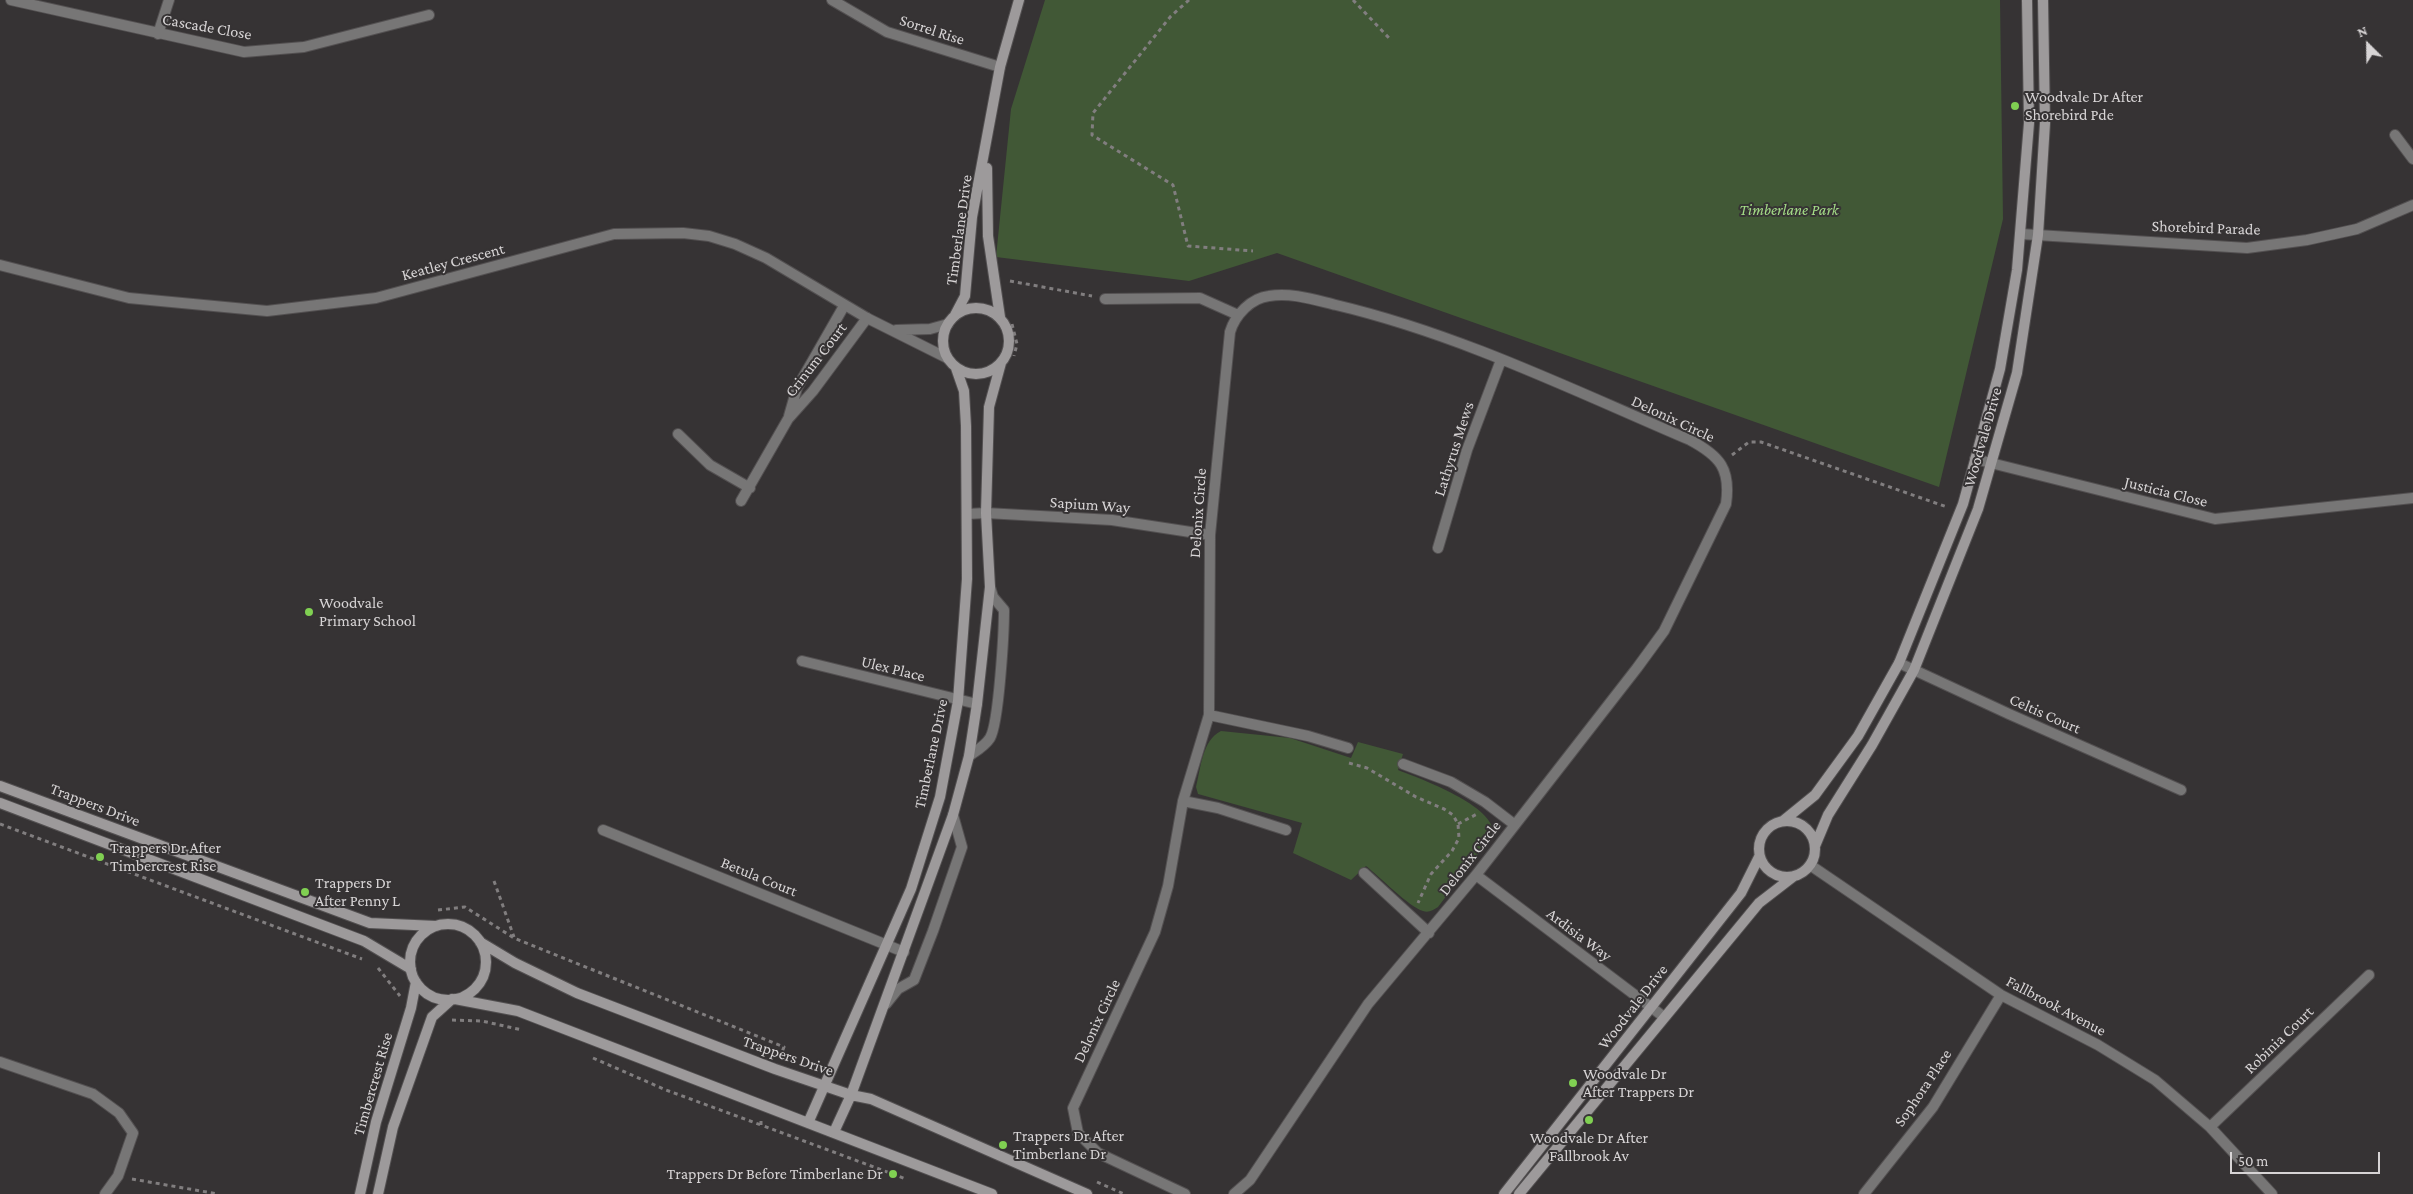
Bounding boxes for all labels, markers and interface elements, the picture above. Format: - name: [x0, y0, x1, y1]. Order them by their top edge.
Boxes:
- street label: Cascade Close: [161, 10, 253, 44]
- street label: Sorrel Rise: [897, 11, 967, 49]
- north arrow: [2343, 20, 2393, 70]
- text: N: [2355, 22, 2370, 40]
- place label: Woodvale Dr After Shorebird Pde: [2025, 87, 2143, 125]
- marker: Woodvale Dr After Shorebird Pde: [2009, 100, 2021, 112]
- street label: Timberlane Drive: [942, 173, 976, 287]
- park label: Timberlane Park: [1739, 200, 1839, 220]
- street label: Shorebird Parade: [2151, 217, 2261, 239]
- street label: Keatley Crescent: [399, 239, 507, 285]
- street label: Crinum Court: [781, 319, 851, 401]
- street label: Woodvale Drive: [1960, 385, 2006, 489]
- street label: Delonix Circle: [1628, 391, 1718, 447]
- street label: Lathyrus Mews: [1430, 399, 1478, 499]
- street label: Delonix Circle: [1185, 467, 1211, 559]
- street label: Justicia Close: [2122, 472, 2210, 512]
- street label: Sapium Way: [1049, 493, 1131, 517]
- place label: Woodvale Primary School: [319, 593, 416, 631]
- marker: Woodvale Primary School: [303, 606, 315, 618]
- street label: Ulex Place: [859, 652, 927, 686]
- street label: Celtis Court: [2006, 690, 2084, 738]
- street label: Timberlane Drive: [910, 697, 952, 811]
- street label: Trappers Drive: [47, 779, 143, 831]
- street label: Delonix Circle: [1435, 817, 1505, 899]
- place label: Trappers Dr After Timbercrest Rise: [110, 838, 221, 876]
- marker: Trappers Dr After Timbercrest Rise: [94, 851, 106, 863]
- street label: Betula Court: [718, 853, 800, 901]
- place label: Trappers Dr After Penny L: [315, 873, 400, 911]
- marker: Trappers Dr After Penny L: [299, 886, 311, 898]
- street label: Ardisia Way: [1543, 904, 1615, 966]
- street label: Woodvale Drive: [1594, 961, 1672, 1053]
- street label: Fallbrook Avenue: [2003, 972, 2109, 1040]
- street label: Delonix Circle: [1069, 976, 1125, 1066]
- street label: Robinia Court: [2240, 1002, 2318, 1078]
- street label: Timbercrest Rise: [349, 1030, 397, 1138]
- street label: Trappers Drive: [740, 1031, 836, 1081]
- street label: Sophora Place: [1890, 1046, 1956, 1130]
- place label: Woodvale Dr After Trappers Dr: [1583, 1064, 1694, 1102]
- marker: Woodvale Dr After Trappers Dr: [1567, 1077, 1579, 1089]
- marker: Woodvale Dr After Fallbrook Av: [1583, 1114, 1595, 1126]
- place label: Trappers Dr After Timberlane Dr: [1013, 1126, 1124, 1164]
- place label: Woodvale Dr After Fallbrook Av: [1530, 1128, 1648, 1166]
- marker: Trappers Dr After Timberlane Dr: [997, 1139, 1009, 1151]
- scale bar: [2233, 1142, 2383, 1174]
- text: 50 m: [2238, 1153, 2268, 1169]
- place label: Trappers Dr Before Timberlane Dr: [667, 1164, 883, 1184]
- marker: Trappers Dr Before Timberlane Dr: [887, 1168, 899, 1180]

